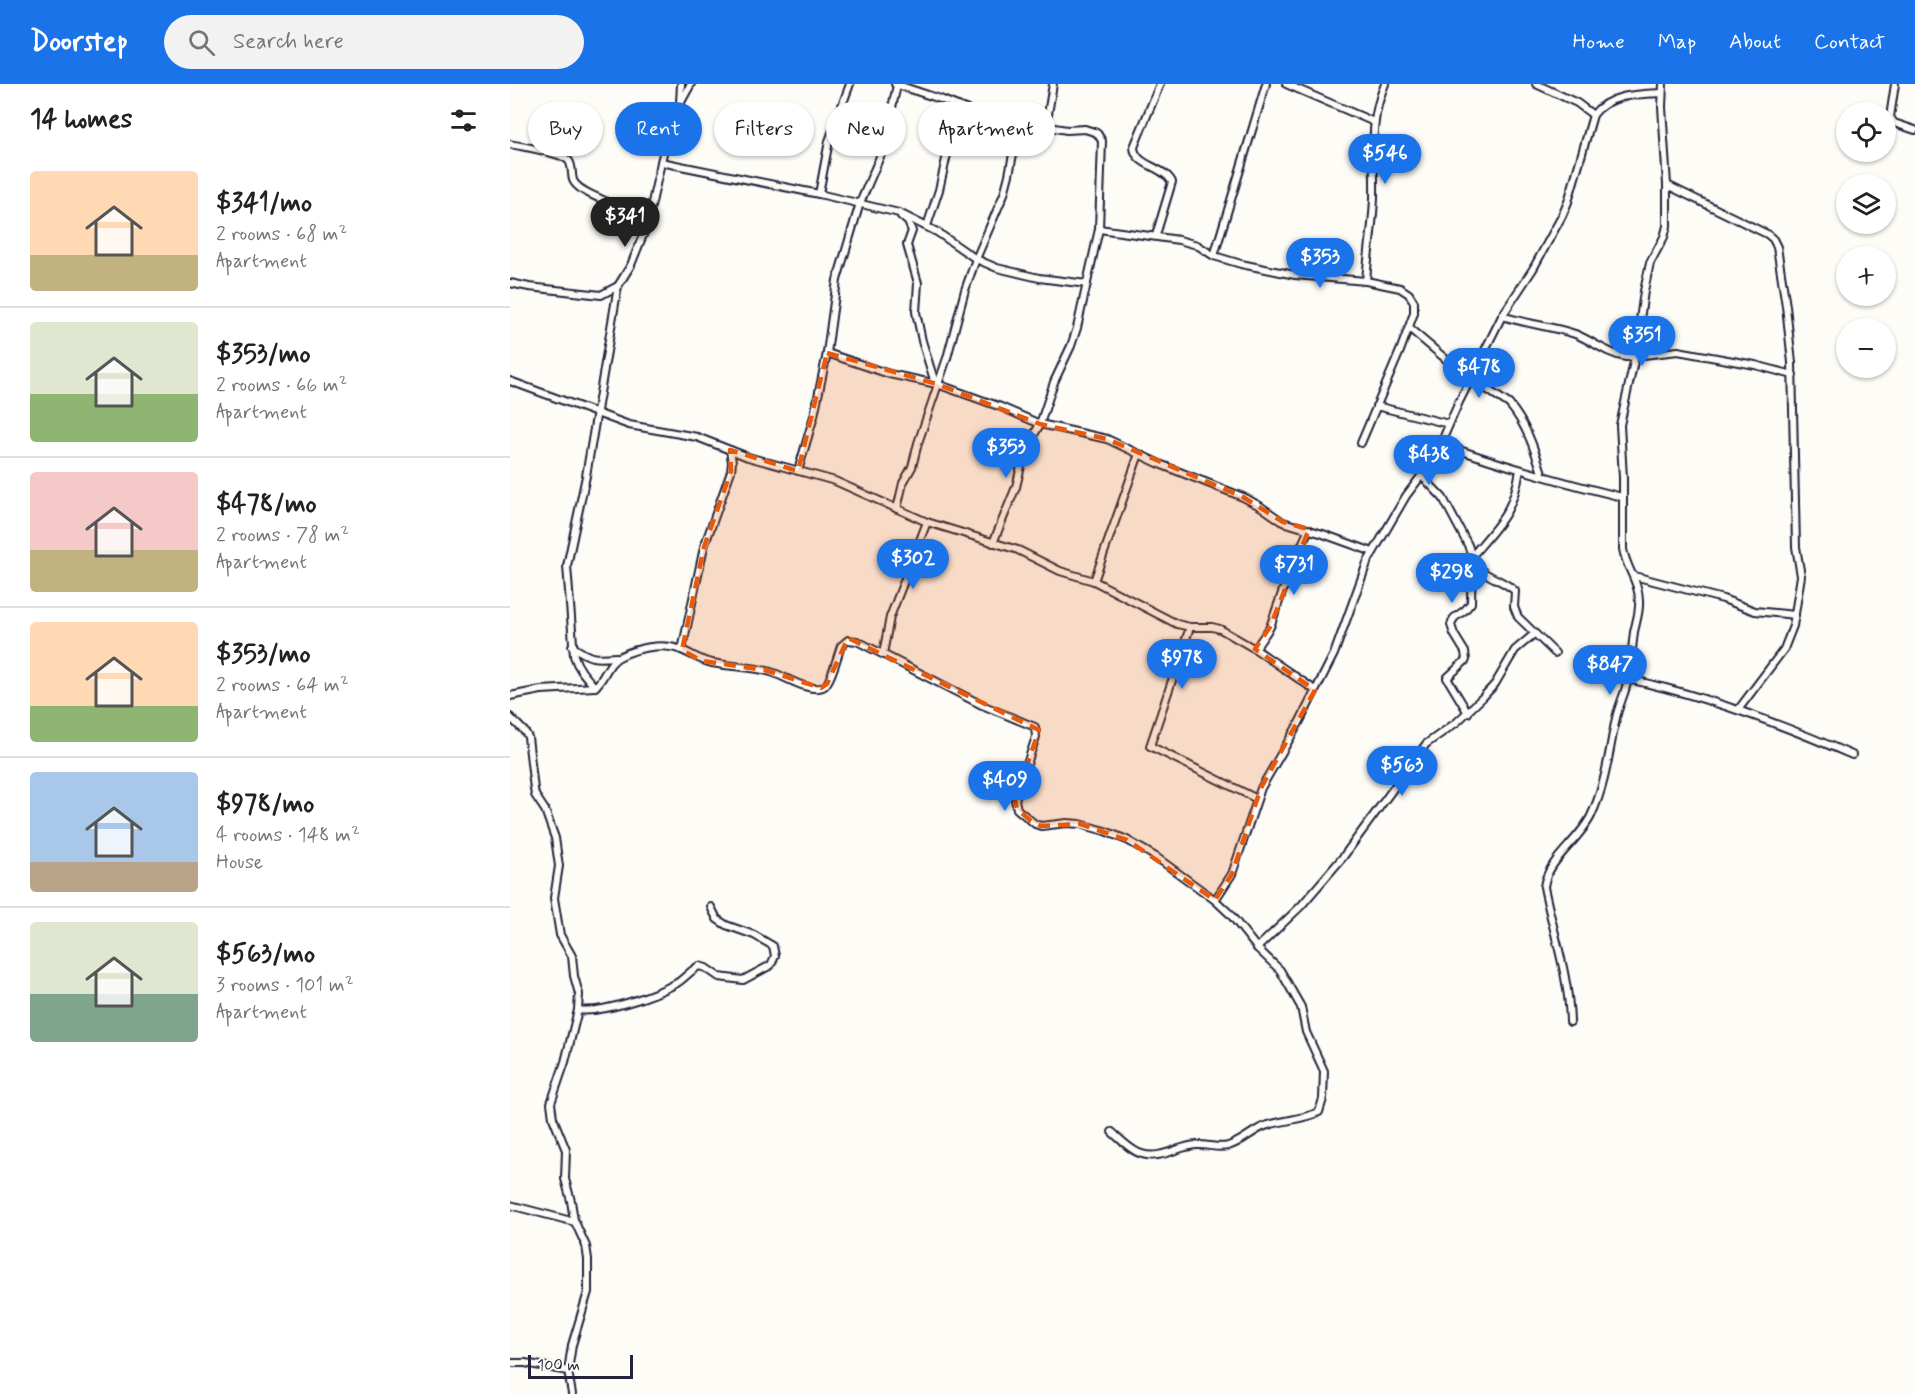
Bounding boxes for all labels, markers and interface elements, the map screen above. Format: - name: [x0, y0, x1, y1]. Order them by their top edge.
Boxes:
- search box: [164, 15, 584, 69]
- text: Doorstep: [30, 24, 128, 61]
- icon: search: [185, 26, 218, 59]
- text: Search here: [233, 28, 344, 56]
- text: Home: [1573, 28, 1625, 56]
- text: Map: [1658, 28, 1696, 56]
- text: About: [1729, 28, 1781, 56]
- text: Contact: [1814, 28, 1885, 56]
- chip: Buy: [528, 102, 603, 156]
- chip: Rent: [615, 102, 702, 156]
- chip: Filters: [714, 102, 814, 156]
- chip: New: [826, 102, 906, 156]
- chip: Apartment: [918, 102, 1055, 156]
- map controls: [1836, 102, 1896, 378]
- button: locate: [1836, 102, 1896, 162]
- text: 14 homes: [30, 103, 132, 137]
- icon: filters: [447, 104, 480, 137]
- pin: $546: [1349, 134, 1421, 185]
- text: $546: [1362, 140, 1408, 167]
- button: layers: [1836, 174, 1896, 234]
- text: $341/mo: [216, 187, 312, 221]
- icon: home: [78, 195, 150, 267]
- pin: $341: [589, 197, 661, 248]
- text: $341: [605, 203, 645, 230]
- text: 2 rooms · 68 m²: [216, 221, 347, 248]
- pin: $353: [1284, 238, 1356, 289]
- text: $353: [1300, 244, 1340, 271]
- button: +: [1836, 246, 1896, 306]
- text: Apartment: [216, 248, 307, 275]
- pin: $351: [1606, 316, 1678, 367]
- button: −: [1836, 318, 1896, 378]
- text: $351: [1622, 322, 1662, 349]
- text: $353/mo: [216, 338, 311, 372]
- icon: home: [78, 346, 150, 418]
- pin: $478: [1443, 348, 1515, 399]
- text: $478: [1457, 354, 1501, 381]
- text: 2 rooms · 66 m²: [216, 372, 347, 399]
- text: Apartment: [216, 399, 307, 426]
- pin: $353: [970, 428, 1042, 479]
- text: $353: [986, 434, 1026, 461]
- pin: $438: [1393, 435, 1465, 486]
- text: $438: [1408, 441, 1450, 468]
- text: $478/mo: [216, 488, 317, 522]
- icon: home: [78, 496, 150, 568]
- text: 2 rooms · 78 m²: [216, 522, 349, 549]
- pin: $302: [877, 539, 949, 590]
- text: $302: [891, 545, 935, 572]
- pin: $731: [1258, 545, 1330, 596]
- text: Apartment: [216, 549, 307, 576]
- text: $731: [1274, 551, 1314, 578]
- pin: $298: [1416, 553, 1488, 604]
- text: $298: [1430, 559, 1474, 586]
- text: $353/mo: [216, 638, 311, 672]
- pin: $978: [1146, 639, 1218, 690]
- text: $978: [1161, 645, 1203, 672]
- pin: $847: [1574, 645, 1646, 696]
- icon: home: [78, 646, 150, 718]
- text: $847: [1587, 651, 1633, 678]
- text: 2 rooms · 64 m²: [216, 672, 349, 699]
- text: Apartment: [216, 699, 307, 726]
- pin: $563: [1366, 746, 1438, 797]
- text: $563: [1381, 752, 1424, 779]
- pin: $409: [969, 761, 1041, 812]
- text: $409: [982, 767, 1028, 794]
- text: $978/mo: [216, 788, 314, 822]
- icon: home: [78, 796, 150, 868]
- text: 4 rooms · 148 m²: [216, 822, 360, 849]
- text: House: [216, 849, 263, 876]
- text: $563/mo: [216, 938, 315, 972]
- icon: home: [78, 946, 150, 1018]
- text: 3 rooms · 101 m²: [216, 972, 354, 999]
- text: Apartment: [216, 999, 307, 1026]
- scale bar: [528, 1352, 633, 1380]
- text: 100 m: [537, 1355, 580, 1376]

